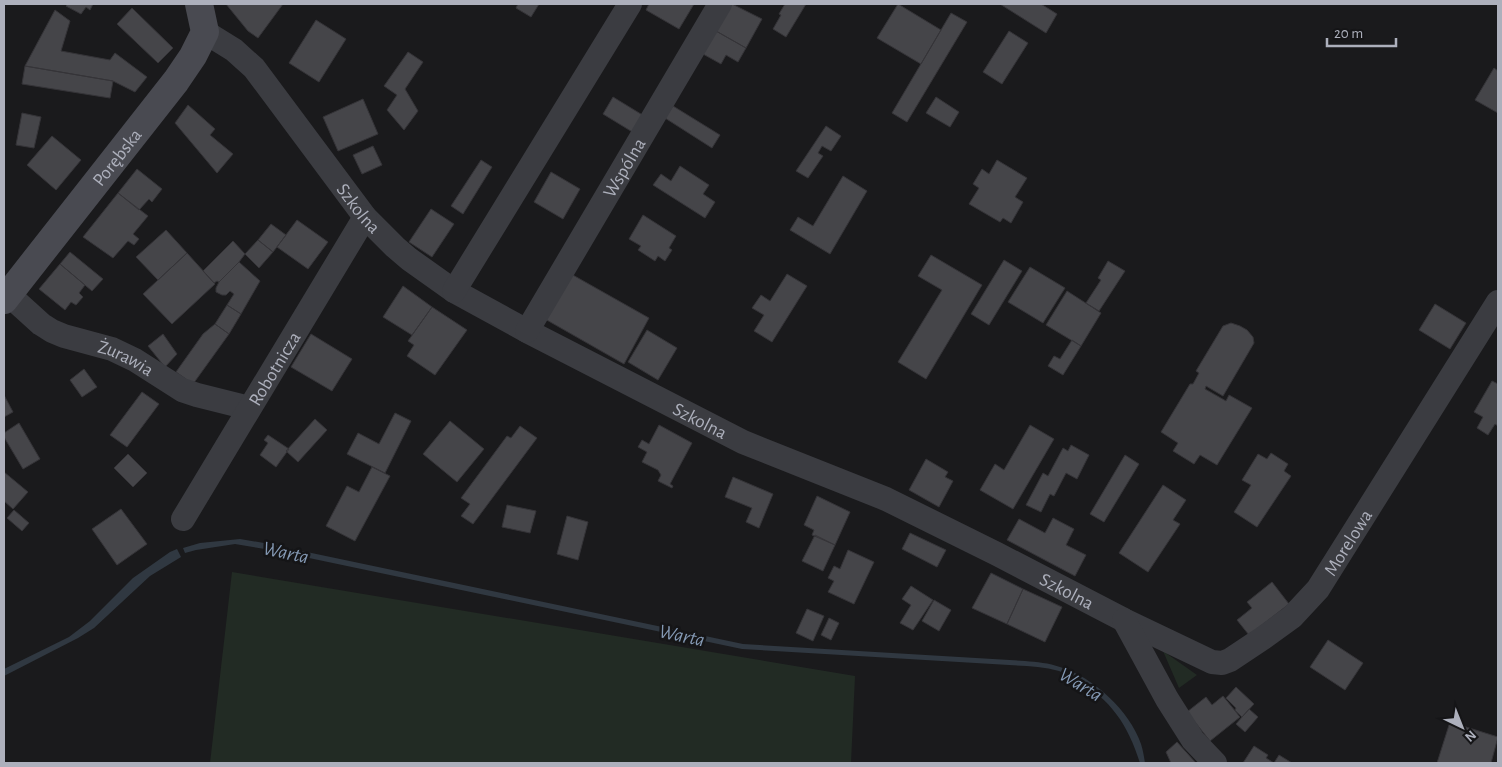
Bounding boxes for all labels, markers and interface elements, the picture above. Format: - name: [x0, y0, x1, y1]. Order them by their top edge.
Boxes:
- scale bar: [1327, 15, 1396, 47]
- text: 20 m: [1334, 26, 1363, 41]
- street label: Porębska: [89, 125, 146, 190]
- street label: Wspólna: [600, 135, 650, 201]
- street label: Szkolna: [332, 180, 384, 238]
- street label: Robotnicza: [246, 328, 305, 409]
- street label: Żurawia: [96, 337, 157, 380]
- street label: Szkolna: [670, 400, 730, 443]
- street label: Morelowa: [1321, 507, 1376, 579]
- water label: Warta: [261, 538, 311, 568]
- street label: Szkolna: [1037, 570, 1097, 614]
- water label: Warta: [657, 621, 707, 651]
- water label: Warta: [1055, 664, 1105, 705]
- north arrow: [1437, 702, 1487, 752]
- text: N: [1462, 727, 1479, 744]

